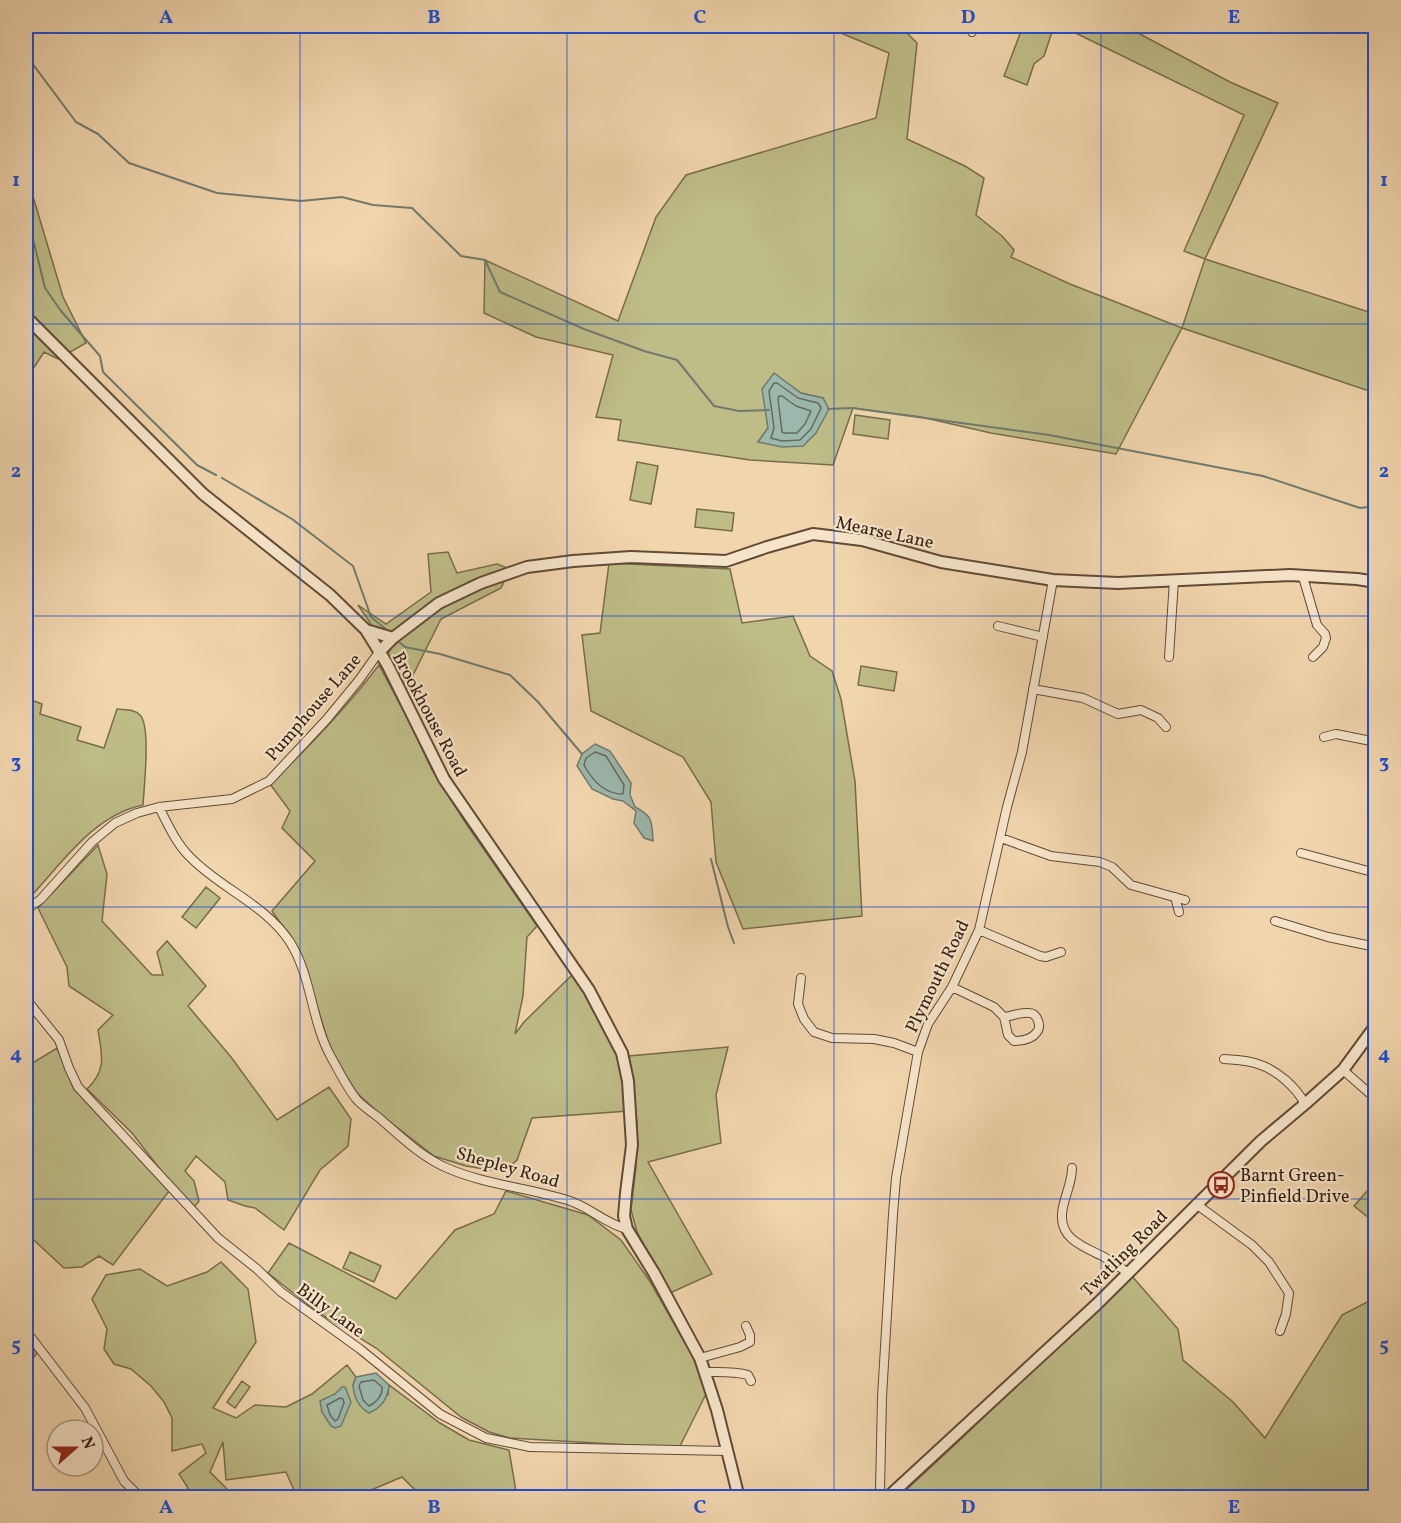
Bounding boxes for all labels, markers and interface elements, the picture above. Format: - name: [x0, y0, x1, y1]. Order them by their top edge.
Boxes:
- text: A: [159, 4, 173, 32]
- text: B: [427, 4, 441, 32]
- text: C: [694, 4, 707, 32]
- text: D: [961, 4, 975, 32]
- text: E: [1228, 4, 1240, 32]
- text: 1: [12, 167, 20, 195]
- text: 1: [1380, 167, 1388, 195]
- text: 2: [11, 458, 21, 486]
- text: 2: [1379, 458, 1389, 486]
- street label: Mearse Lane: [833, 511, 936, 556]
- street label: Brookhouse Road: [385, 648, 472, 782]
- street label: Pumphouse Lane: [260, 649, 368, 767]
- text: 3: [11, 749, 21, 777]
- text: 3: [1379, 749, 1389, 777]
- street label: Plymouth Road: [900, 916, 976, 1037]
- text: 4: [10, 1041, 22, 1069]
- text: 4: [1378, 1041, 1390, 1069]
- street label: Shepley Road: [453, 1142, 562, 1195]
- place label: Barnt Green- Pinfield Drive: [1240, 1164, 1350, 1210]
- bus stop icon: Barnt Green- Pinfield Drive: [1206, 1170, 1236, 1200]
- street label: Twatling Road: [1076, 1205, 1174, 1303]
- street label: Billy Lane: [291, 1278, 369, 1344]
- text: 5: [11, 1332, 21, 1360]
- text: 5: [1379, 1332, 1389, 1360]
- north arrow: [45, 1418, 105, 1478]
- text: N: [75, 1434, 100, 1453]
- text: A: [159, 1494, 173, 1522]
- text: B: [427, 1494, 441, 1522]
- text: C: [694, 1494, 707, 1522]
- text: D: [961, 1494, 975, 1522]
- text: E: [1228, 1494, 1240, 1522]

